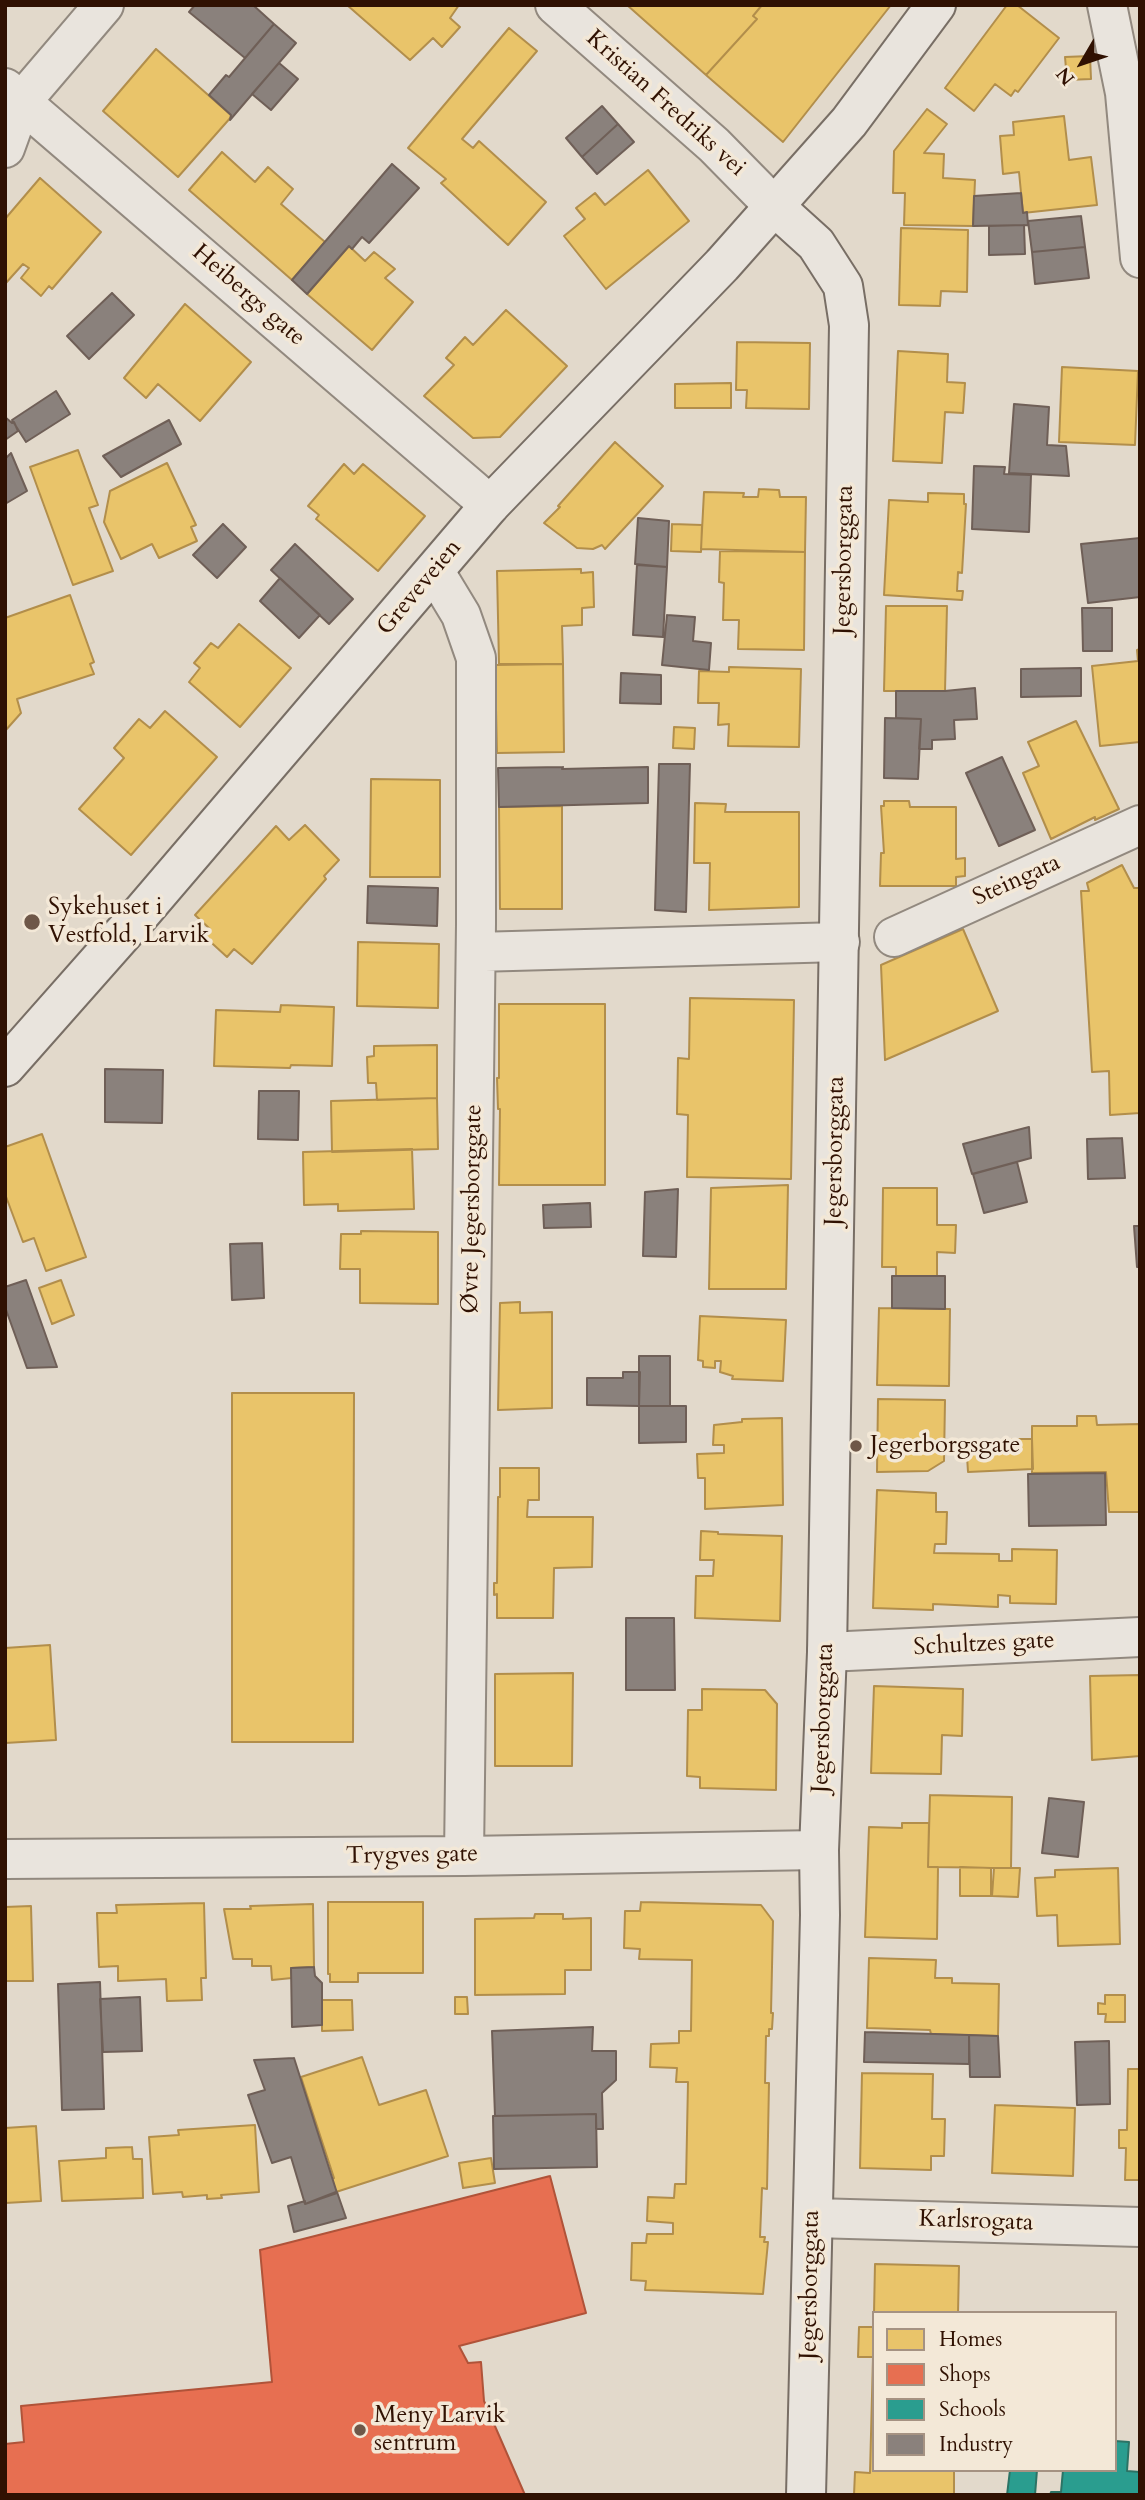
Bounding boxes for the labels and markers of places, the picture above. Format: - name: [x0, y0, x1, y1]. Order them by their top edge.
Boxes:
- place label: Sykehuset i Vestfold, Larvik: [48, 894, 209, 950]
- marker: Sykehuset i Vestfold, Larvik: [22, 912, 42, 932]
- place label: Jegerborgsgate: [870, 1432, 1021, 1460]
- marker: Jegerborgsgate: [848, 1438, 864, 1454]
- place label: Meny Larvik sentrum: [374, 2402, 506, 2458]
- marker: Meny Larvik sentrum: [352, 2422, 368, 2438]

